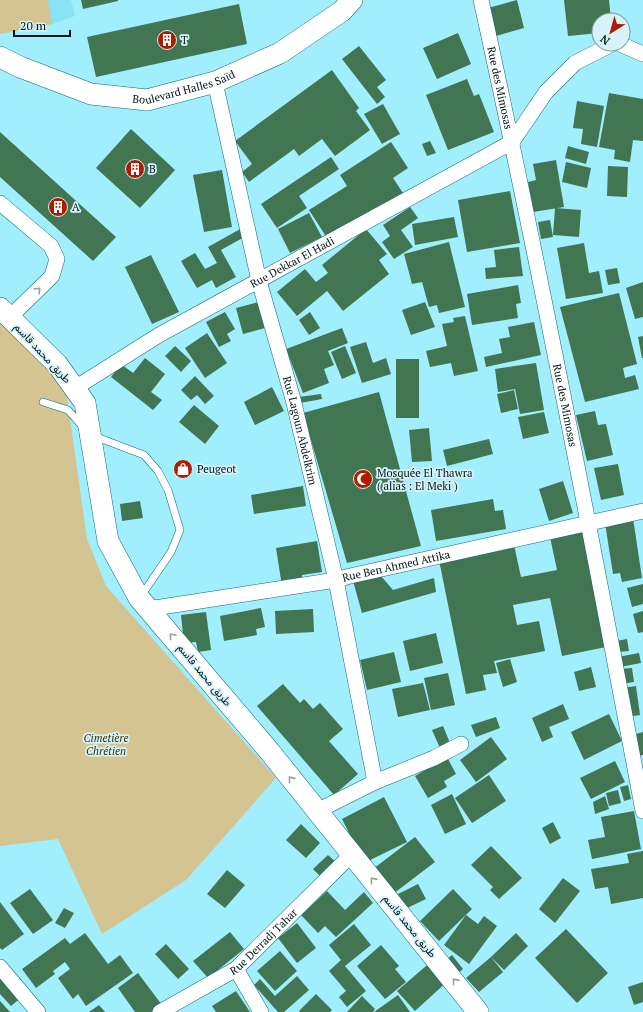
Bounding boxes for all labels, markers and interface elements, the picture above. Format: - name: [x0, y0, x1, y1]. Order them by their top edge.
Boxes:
- scale bar: [14, 12, 70, 38]
- north arrow: [591, 12, 631, 52]
- text: 20 m: [20, 18, 47, 33]
- building icon: T: [156, 29, 178, 51]
- text: N: [597, 31, 613, 48]
- place label: T: [181, 33, 188, 47]
- street label: Rue des Mimosas: [484, 45, 516, 131]
- street label: Boulevard Halles Saïd: [132, 67, 237, 107]
- building icon: B: [124, 158, 146, 180]
- place label: B: [149, 162, 156, 176]
- building icon: A: [47, 196, 69, 218]
- place label: A: [72, 200, 80, 214]
- street label: Rue Dekkar El Hadi: [247, 234, 337, 291]
- one-way arrow: [33, 287, 41, 295]
- street label: طريق محمد قاسم: [10, 320, 74, 387]
- street label: Rue des Mimosas: [550, 363, 580, 448]
- street label: Rue Lagoun Abdelkrim: [280, 375, 320, 487]
- shop icon: Peugeot: [172, 458, 194, 480]
- place label: Peugeot: [197, 462, 236, 476]
- place label: Mosquée El Thawra ( alias : El Meki ): [377, 466, 473, 493]
- mosque icon: Mosquée El Thawra ( alias : El Meki ): [352, 468, 374, 490]
- street label: Rue Ben Ahmed Attika: [340, 547, 452, 585]
- one-way arrow: [169, 634, 176, 641]
- street label: طريق محمد قاسم: [173, 641, 235, 710]
- park label: Cimetière Chrétien: [84, 731, 128, 758]
- one-way arrow: [289, 776, 296, 783]
- one-way arrow: [370, 877, 377, 885]
- street label: طريق محمد قاسم: [379, 892, 440, 962]
- street label: Rue Derradj Tahar: [227, 905, 301, 978]
- one-way arrow: [452, 979, 459, 986]

